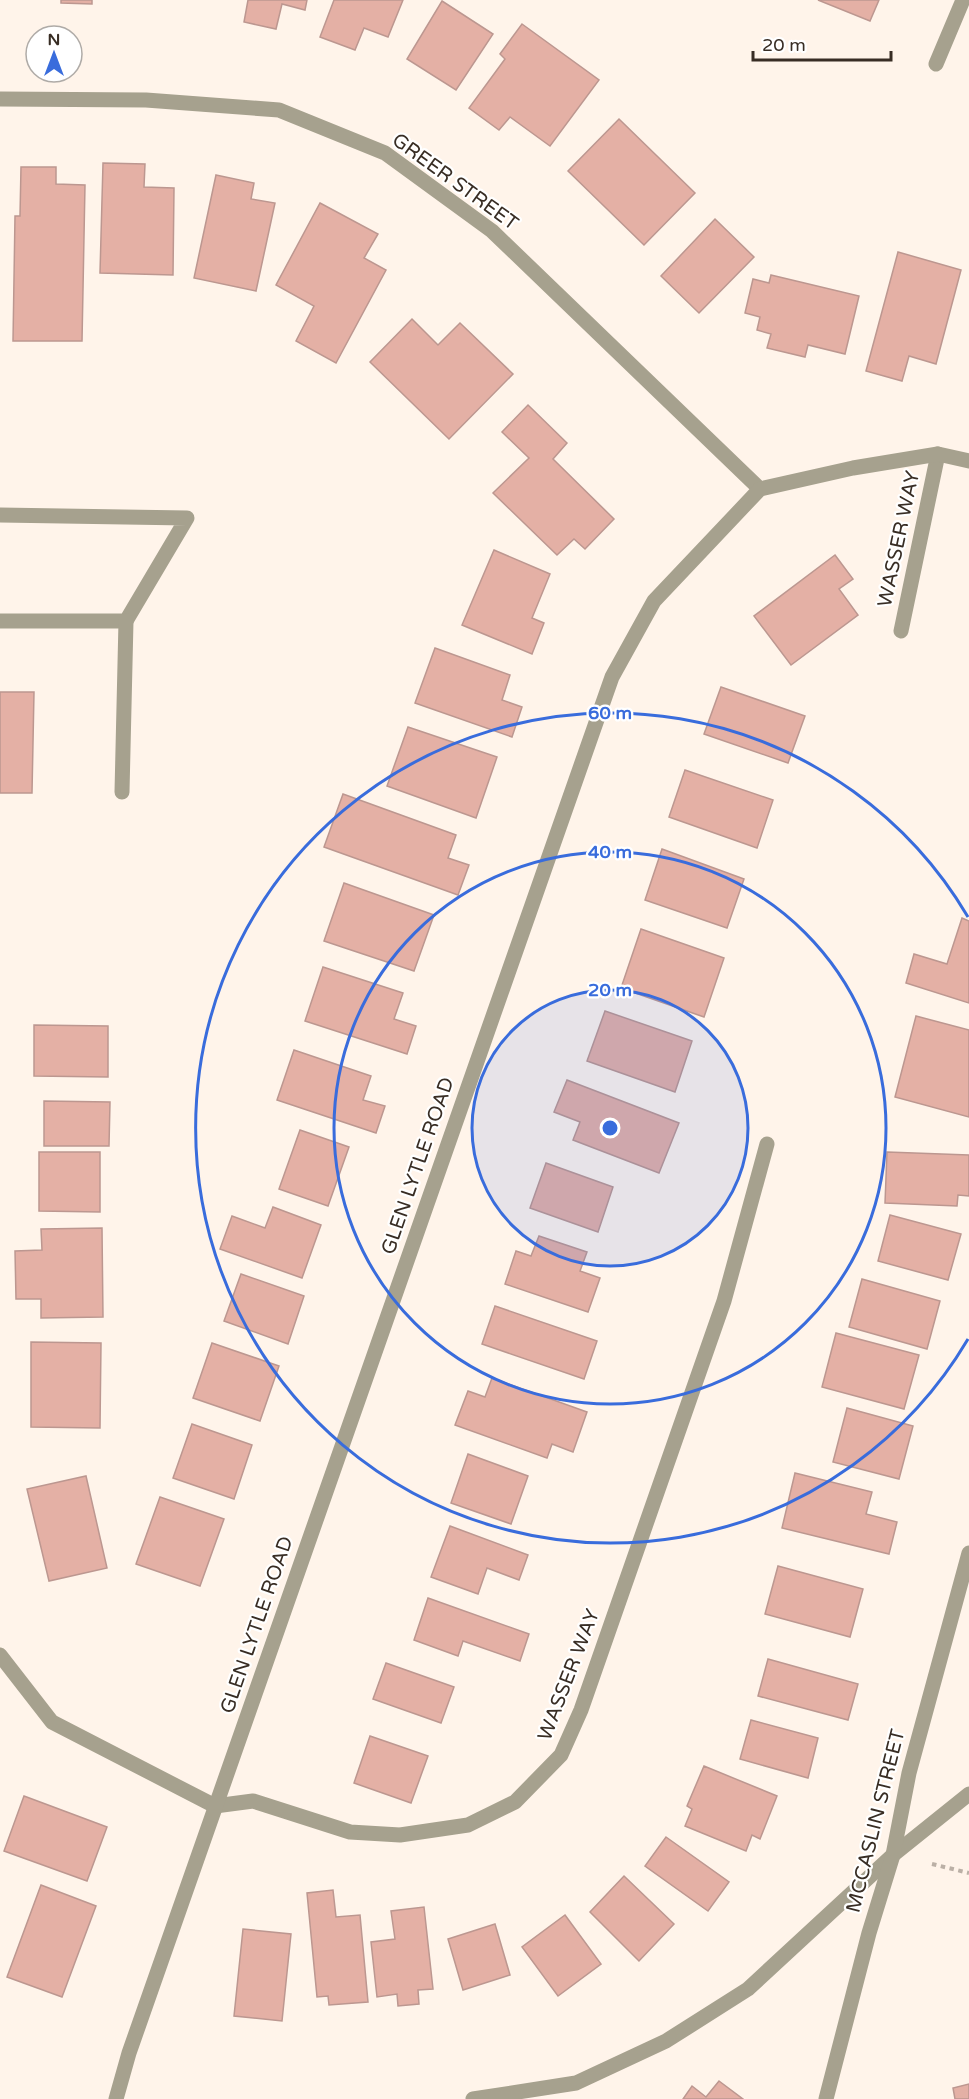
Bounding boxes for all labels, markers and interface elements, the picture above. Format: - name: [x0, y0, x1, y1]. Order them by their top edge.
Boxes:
- north arrow: [24, 24, 84, 84]
- scale bar: [753, 24, 891, 62]
- text: N: [48, 30, 60, 50]
- text: 20 m: [762, 34, 806, 56]
- street label: GREER STREET: [387, 128, 523, 236]
- street label: WASSER WAY: [873, 468, 925, 609]
- text: 60 m: [588, 702, 632, 724]
- text: 40 m: [588, 841, 632, 863]
- text: 20 m: [588, 979, 632, 1001]
- street label: GLEN LYTLE ROAD: [376, 1074, 460, 1258]
- centre of rings: [600, 1118, 620, 1138]
- street label: GLEN LYTLE ROAD: [215, 1533, 299, 1717]
- street label: WASSER WAY: [533, 1606, 605, 1744]
- street label: MCCASLIN STREET: [842, 1727, 910, 1915]

